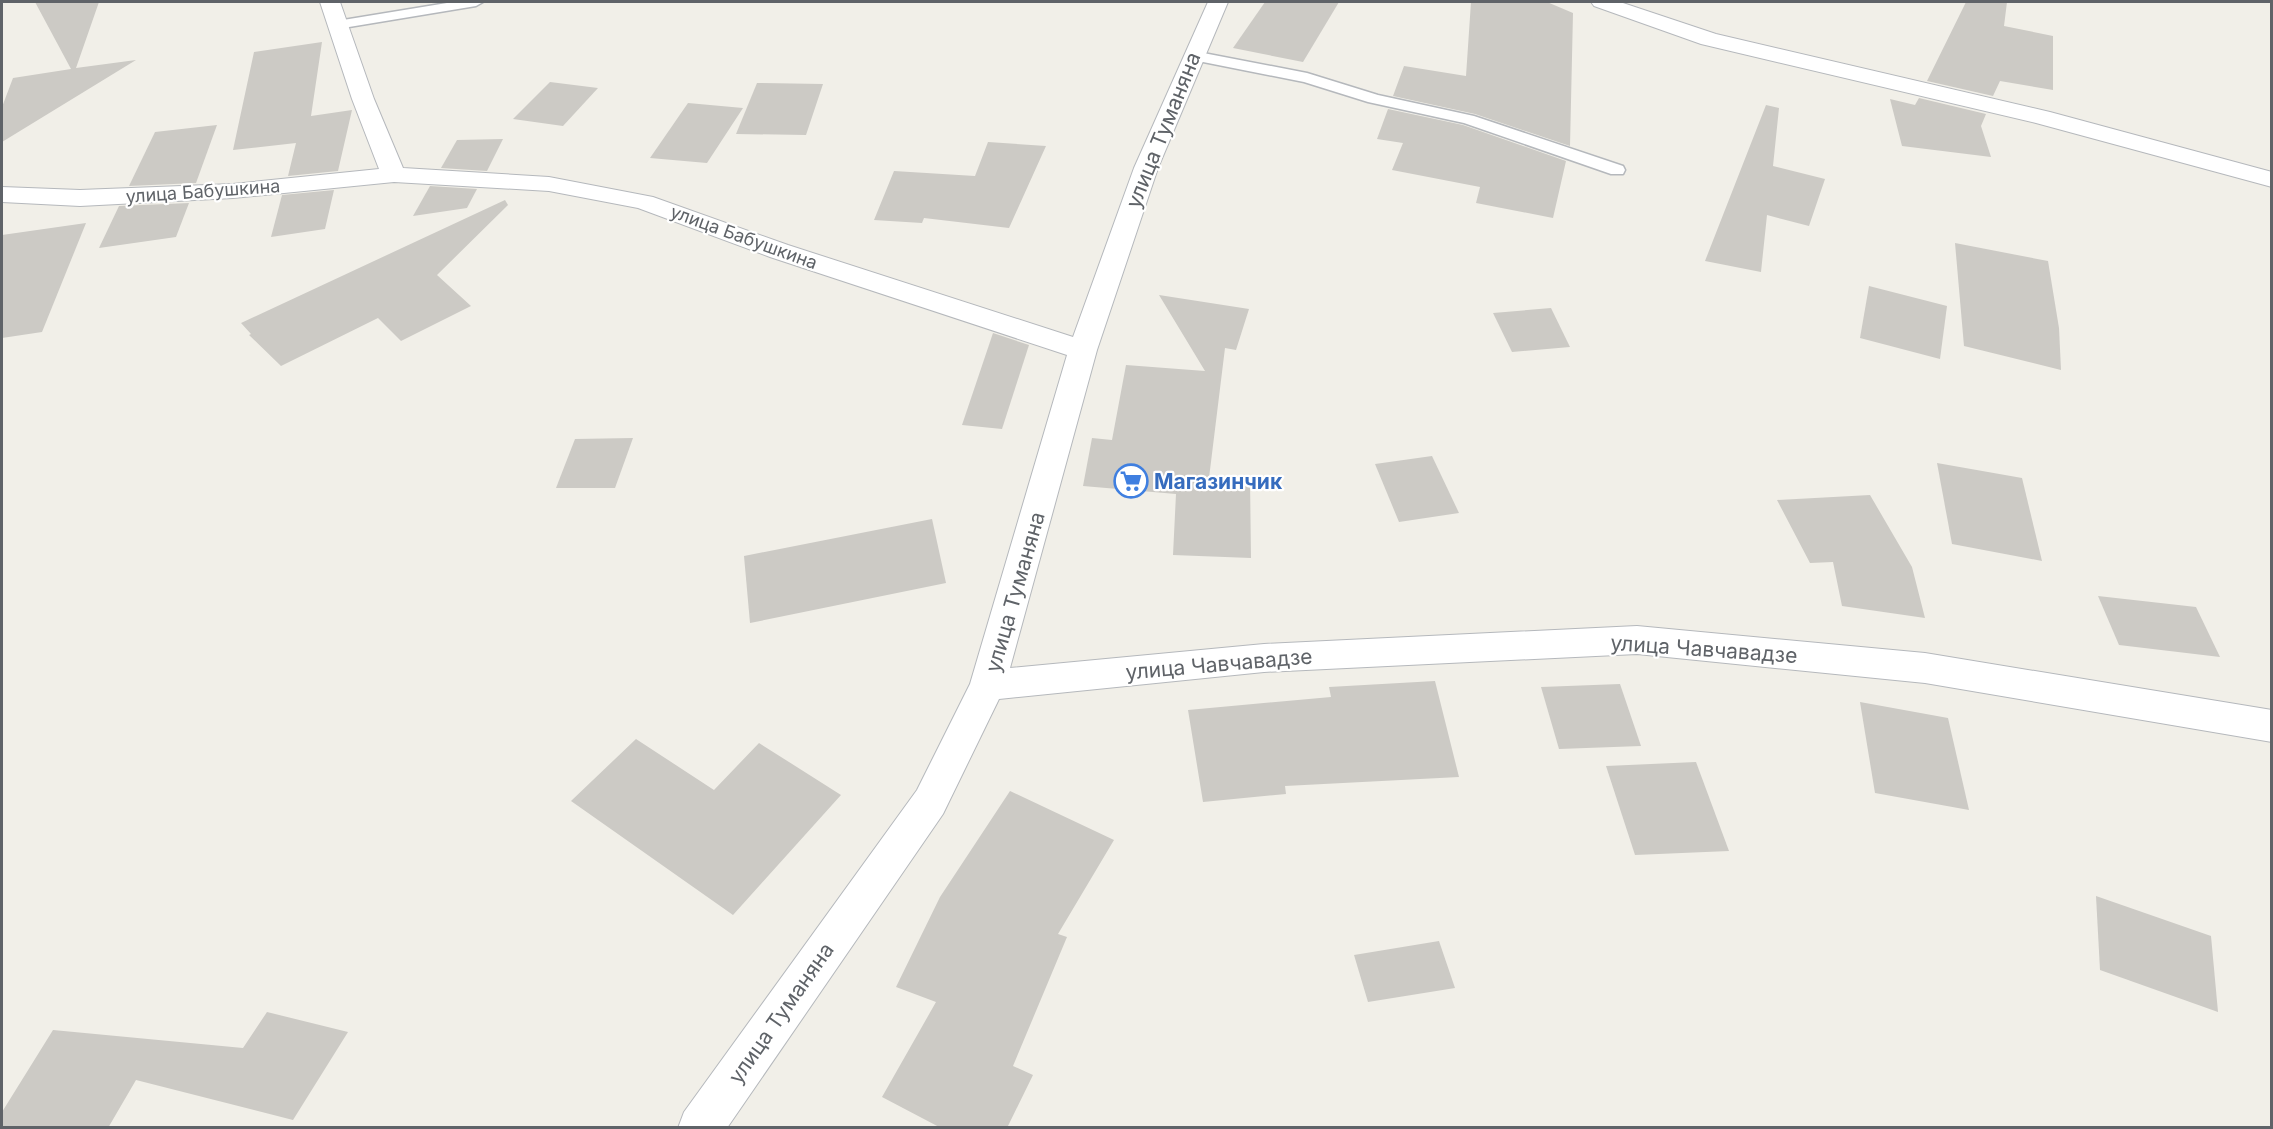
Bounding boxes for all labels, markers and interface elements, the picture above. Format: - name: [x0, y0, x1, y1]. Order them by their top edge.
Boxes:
- street label: улица Туманяна: [1120, 48, 1206, 212]
- street label: улица Бабушкина: [125, 175, 281, 207]
- street label: улица Бабушкина: [668, 201, 820, 273]
- supermarket icon: Магазинчик: [1113, 463, 1149, 499]
- place label: Магазинчик: [1154, 469, 1283, 494]
- street label: улица Туманяна: [980, 509, 1050, 675]
- street label: улица Чавчавадзе: [1610, 630, 1798, 668]
- street label: улица Чавчавадзе: [1125, 643, 1313, 685]
- street label: улица Туманяна: [723, 938, 839, 1088]

